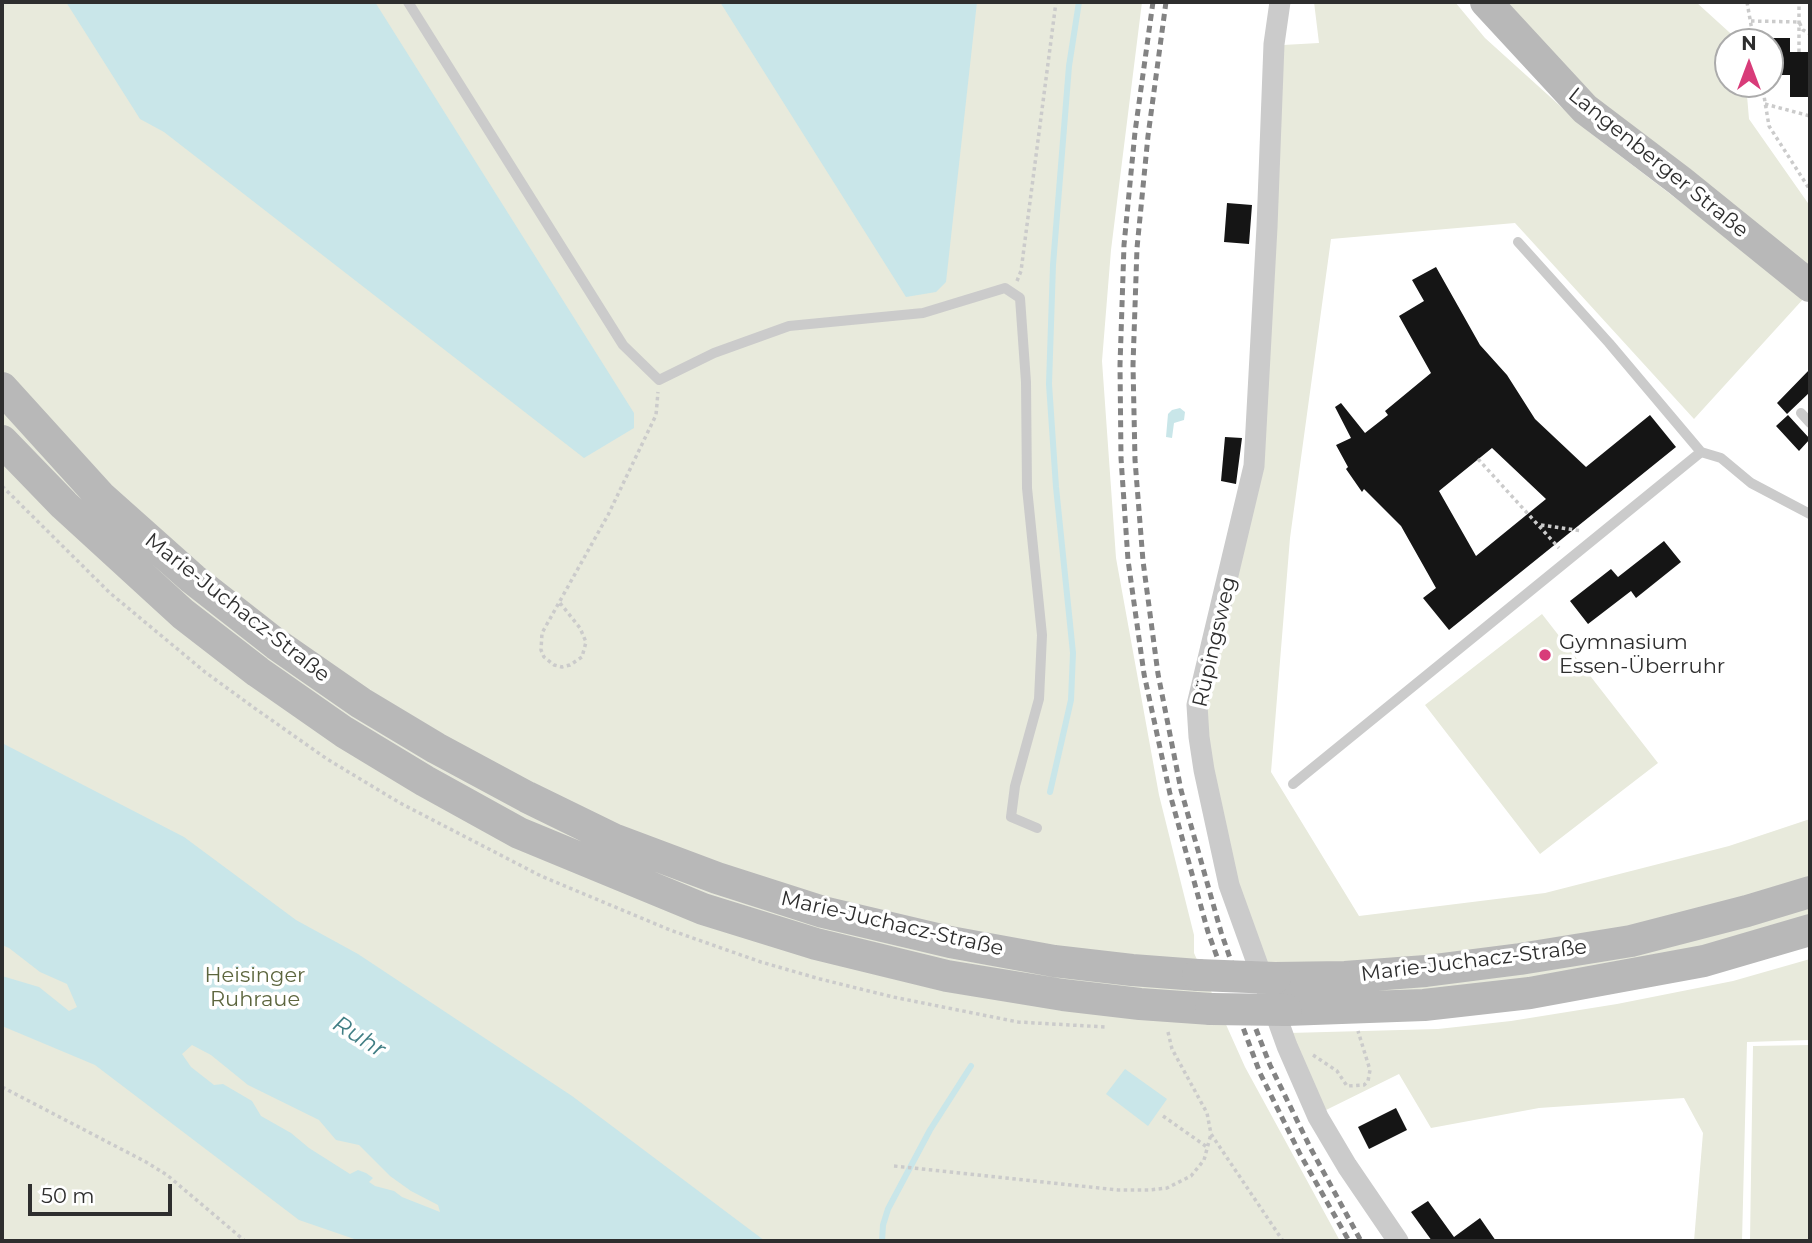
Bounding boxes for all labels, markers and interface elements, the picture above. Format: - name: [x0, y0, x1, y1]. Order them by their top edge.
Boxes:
- north arrow: [1714, 28, 1784, 98]
- text: N: [1741, 32, 1757, 55]
- street label: Langenberger Straße: [1563, 83, 1753, 243]
- street label: Marie-Juchacz-Straße: [140, 528, 334, 688]
- street label: Rüpingsweg: [1188, 574, 1242, 710]
- place label: Gymnasium Essen-Überruhr: [1559, 630, 1725, 680]
- marker: Gymnasium Essen-Überruhr: [1537, 647, 1553, 663]
- street label: Marie-Juchacz-Straße: [778, 886, 1006, 962]
- street label: Marie-Juchacz-Straße: [1360, 935, 1588, 987]
- park label: Heisinger Ruhraue: [205, 963, 305, 1013]
- water label: Ruhr: [328, 1010, 390, 1064]
- scale bar: [32, 1170, 175, 1214]
- text: 50 m: [41, 1183, 95, 1208]

